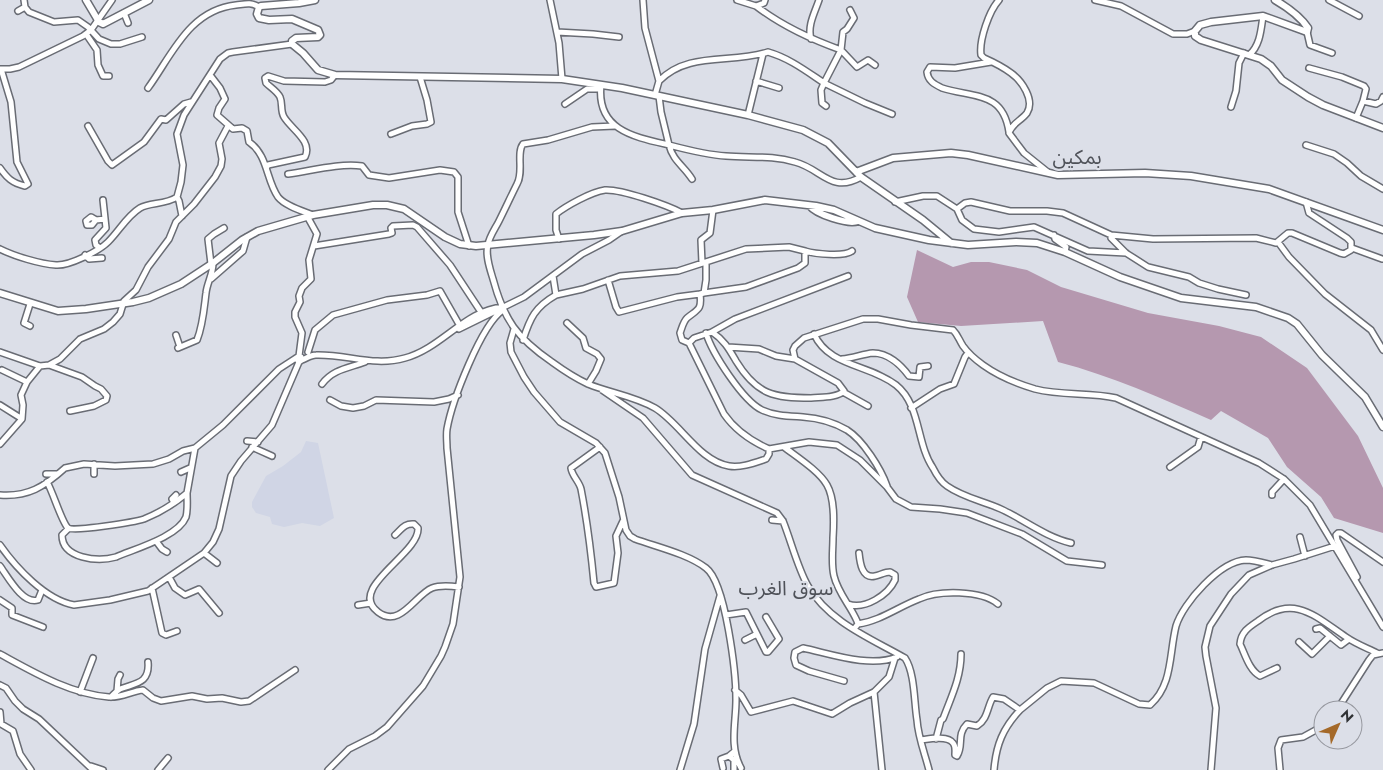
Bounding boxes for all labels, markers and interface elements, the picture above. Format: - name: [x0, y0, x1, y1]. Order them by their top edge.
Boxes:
- district label: بمكين: [1052, 143, 1102, 172]
- district label: سوق الغرب: [739, 574, 833, 603]
- north arrow: [1313, 700, 1363, 750]
- text: N: [1336, 705, 1358, 727]

